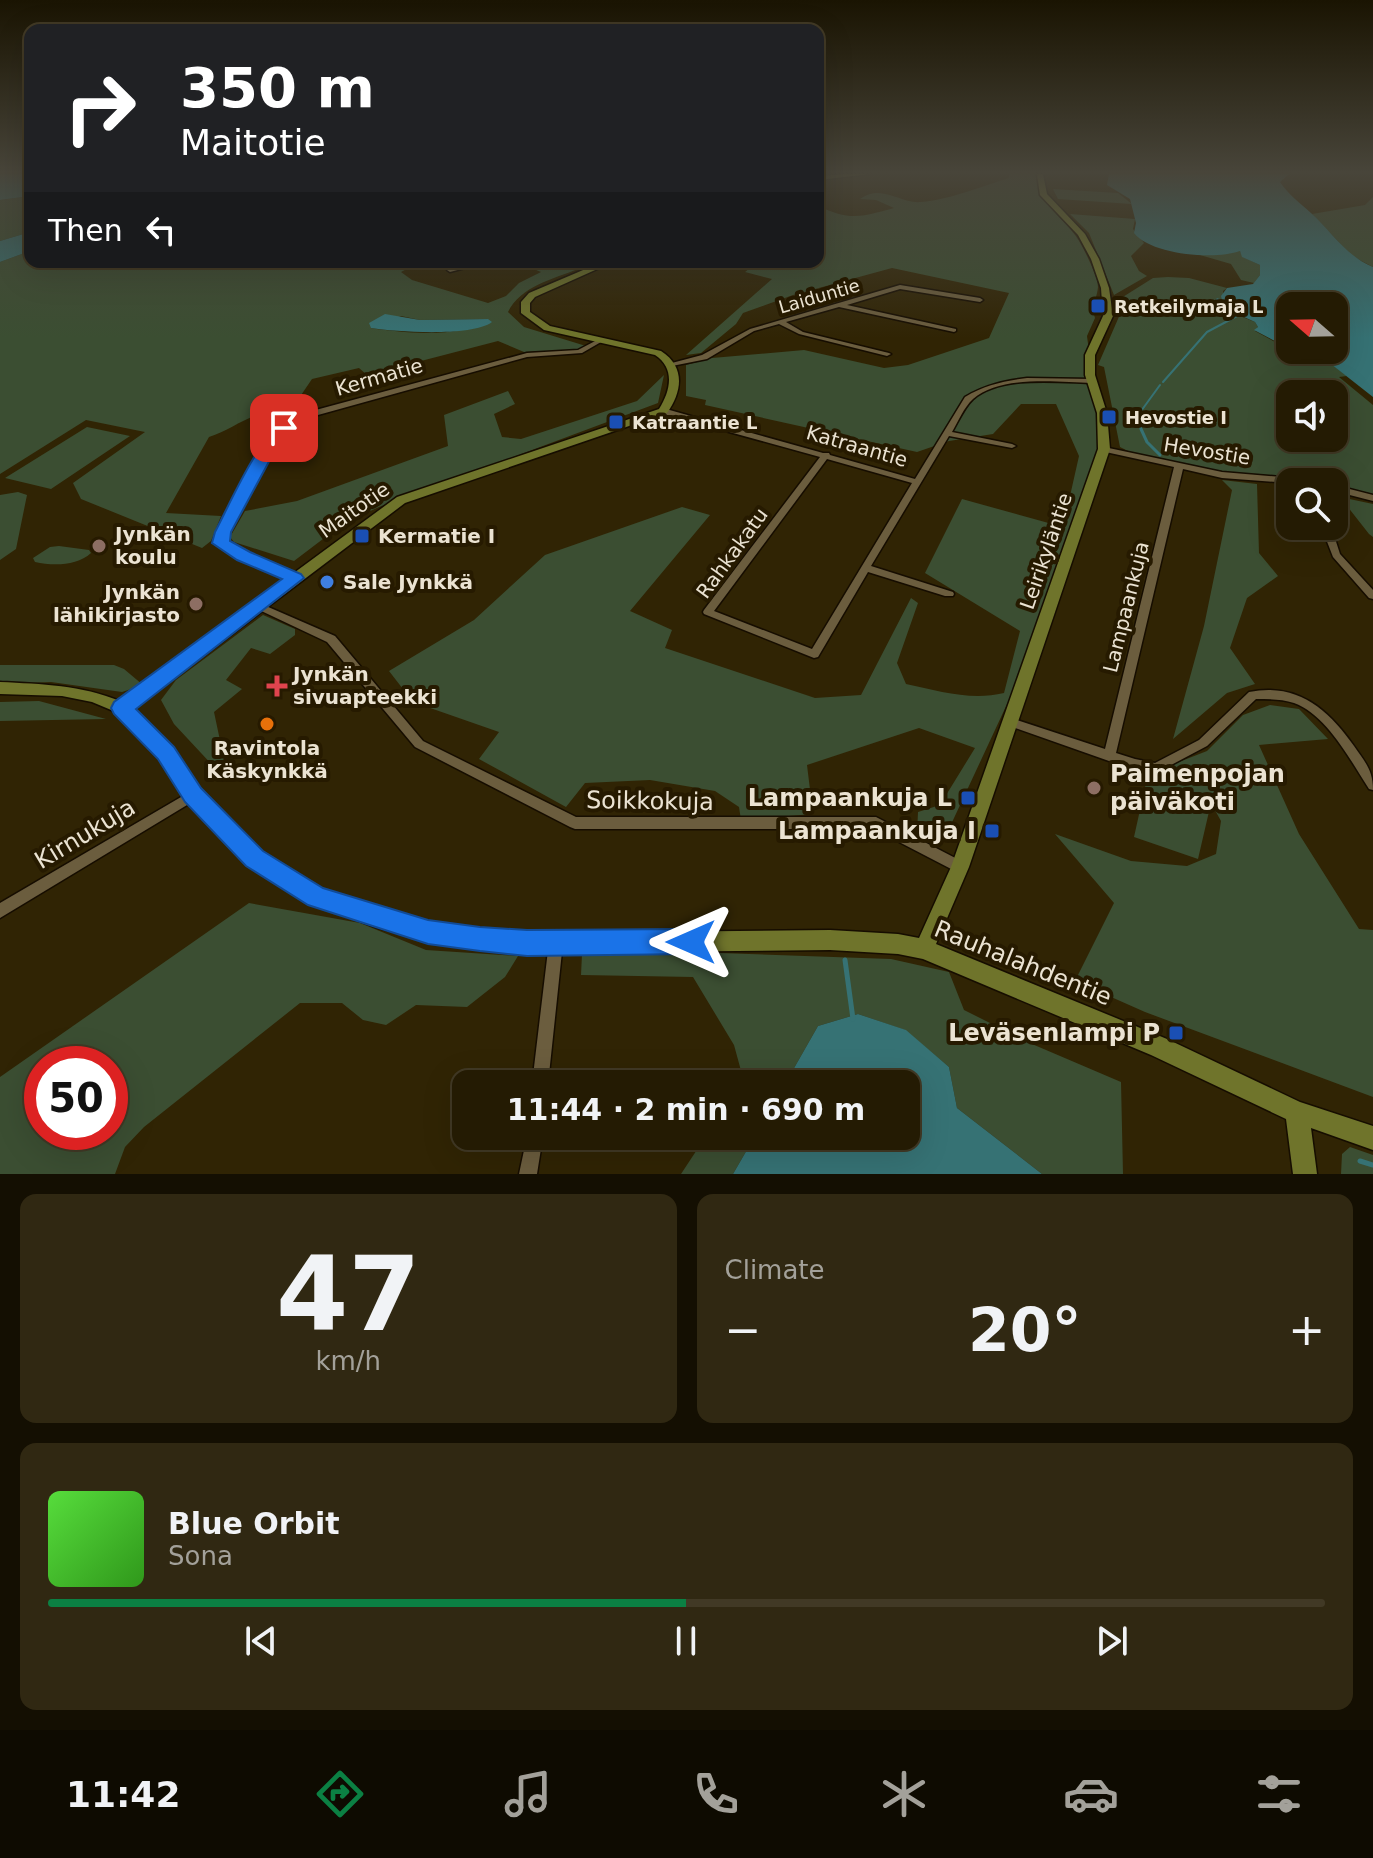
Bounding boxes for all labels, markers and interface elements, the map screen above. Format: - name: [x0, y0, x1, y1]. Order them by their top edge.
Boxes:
- text: 350 m: [180, 55, 375, 120]
- icon: right: [48, 56, 152, 160]
- text: Maitotie: [180, 122, 326, 163]
- icon: left: [139, 208, 183, 252]
- text: Then: [48, 213, 123, 248]
- street label: Laiduntie: [776, 274, 862, 318]
- north arrow: [1276, 292, 1348, 364]
- map controls: [1276, 292, 1348, 540]
- place label: Retkeilymaja L: [1114, 296, 1263, 317]
- marker: Retkeilymaja L: [1089, 297, 1107, 315]
- street label: Kermatie: [333, 353, 425, 401]
- button: sound: [1276, 380, 1348, 452]
- pin: [250, 394, 318, 462]
- icon: arrive: [262, 406, 306, 450]
- place label: Hevostie I: [1125, 407, 1227, 428]
- marker: Hevostie I: [1100, 408, 1118, 426]
- place label: Katraantie L: [632, 412, 757, 433]
- marker: Katraantie L: [607, 413, 625, 431]
- street label: Katraantie: [804, 420, 910, 472]
- street label: Hevostie: [1162, 432, 1252, 470]
- button: search: [1276, 468, 1348, 540]
- street label: Maitotie: [314, 477, 394, 543]
- street label: Leirikyläntie: [1015, 490, 1077, 612]
- street label: Rahkakatu: [691, 503, 773, 603]
- place label: Jynkän koulu: [113, 522, 191, 569]
- place label: Kermatie I: [378, 524, 495, 548]
- marker: Kermatie I: [353, 527, 371, 545]
- marker: Jynkän koulu: [90, 537, 108, 555]
- street label: Lampaankuja: [1098, 539, 1154, 675]
- place label: Sale Jynkkä: [343, 570, 473, 594]
- marker: Sale Jynkkä: [318, 573, 336, 591]
- place label: Jynkän lähikirjasto: [53, 580, 180, 627]
- marker: Jynkän lähikirjasto: [187, 595, 205, 613]
- place label: Jynkän sivuapteekki: [291, 662, 437, 709]
- marker: Jynkän sivuapteekki: [268, 677, 286, 695]
- marker: Ravintola Käskynkkä: [258, 715, 276, 733]
- place label: Ravintola Käskynkkä: [206, 736, 328, 783]
- place label: Paimenpojan päiväkoti: [1110, 760, 1285, 816]
- marker: Paimenpojan päiväkoti: [1085, 779, 1103, 797]
- place label: Lampaankuja L: [748, 784, 952, 812]
- street label: Soikkokuja: [586, 786, 714, 816]
- marker: Lampaankuja L: [959, 789, 977, 807]
- street label: Kirnukuja: [30, 793, 140, 875]
- place label: Lampaankuja I: [778, 817, 976, 845]
- marker: Lampaankuja I: [983, 822, 1001, 840]
- position arrow: [649, 900, 733, 984]
- street label: Rauhalahdentie: [930, 915, 1116, 1011]
- place label: Leväsenlampi P: [948, 1019, 1160, 1047]
- marker: Leväsenlampi P: [1167, 1024, 1185, 1042]
- speed limit sign: 50: [24, 1046, 128, 1150]
- text: 11:44 · 2 min · 690 m: [507, 1092, 865, 1127]
- text: 47: [276, 1233, 421, 1355]
- text: Climate: [725, 1255, 825, 1285]
- text: 20°: [968, 1295, 1082, 1365]
- text: −: [725, 1304, 761, 1355]
- text: +: [1288, 1304, 1325, 1355]
- text: km/h: [315, 1346, 381, 1376]
- text: Blue Orbit: [168, 1506, 340, 1541]
- text: Sona: [168, 1541, 233, 1571]
- icon: previous: [239, 1619, 283, 1663]
- icon: pause: [664, 1619, 708, 1663]
- icon: next: [1090, 1619, 1134, 1663]
- icon: directions: [312, 1766, 368, 1822]
- icon: music: [500, 1766, 556, 1822]
- icon: phone: [688, 1766, 744, 1822]
- icon: climate: [876, 1766, 932, 1822]
- icon: car: [1063, 1766, 1119, 1822]
- icon: filters: [1251, 1766, 1307, 1822]
- text: 11:42: [66, 1774, 180, 1815]

